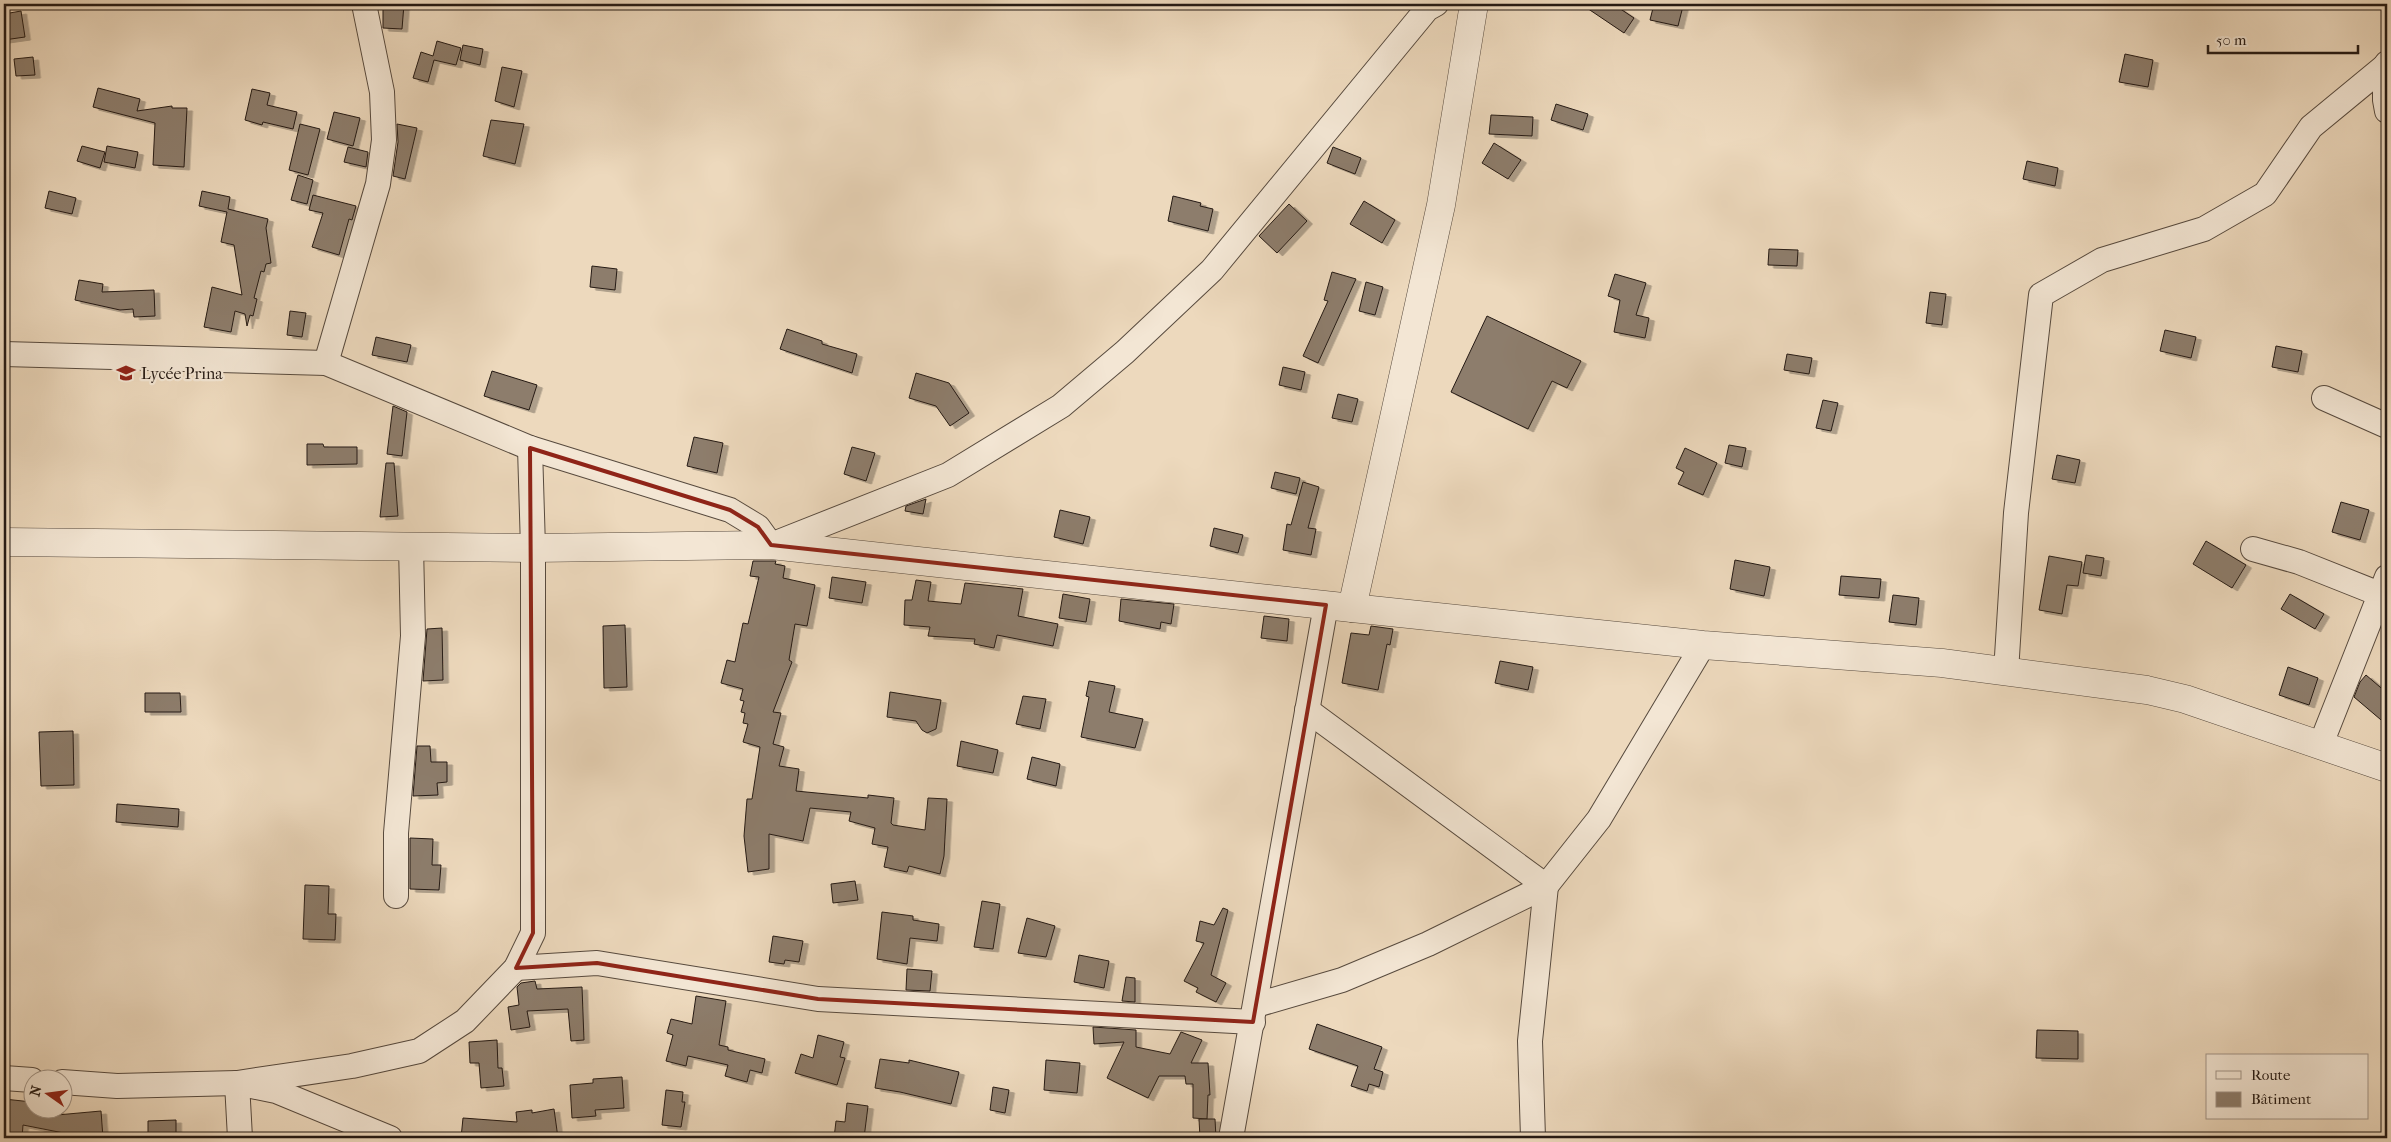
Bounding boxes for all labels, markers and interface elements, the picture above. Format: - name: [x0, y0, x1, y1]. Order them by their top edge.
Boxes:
- scale bar: [2208, 22, 2358, 54]
- text: 50 m: [2216, 31, 2247, 49]
- school or university icon: Lycée Prina: [115, 362, 137, 384]
- place label: Lycée Prina: [141, 364, 223, 383]
- legend: [2206, 1054, 2368, 1120]
- text: Route: [2251, 1066, 2291, 1084]
- north arrow: [22, 1070, 72, 1120]
- text: N: [26, 1083, 45, 1098]
- text: Bâtiment: [2251, 1090, 2312, 1108]

